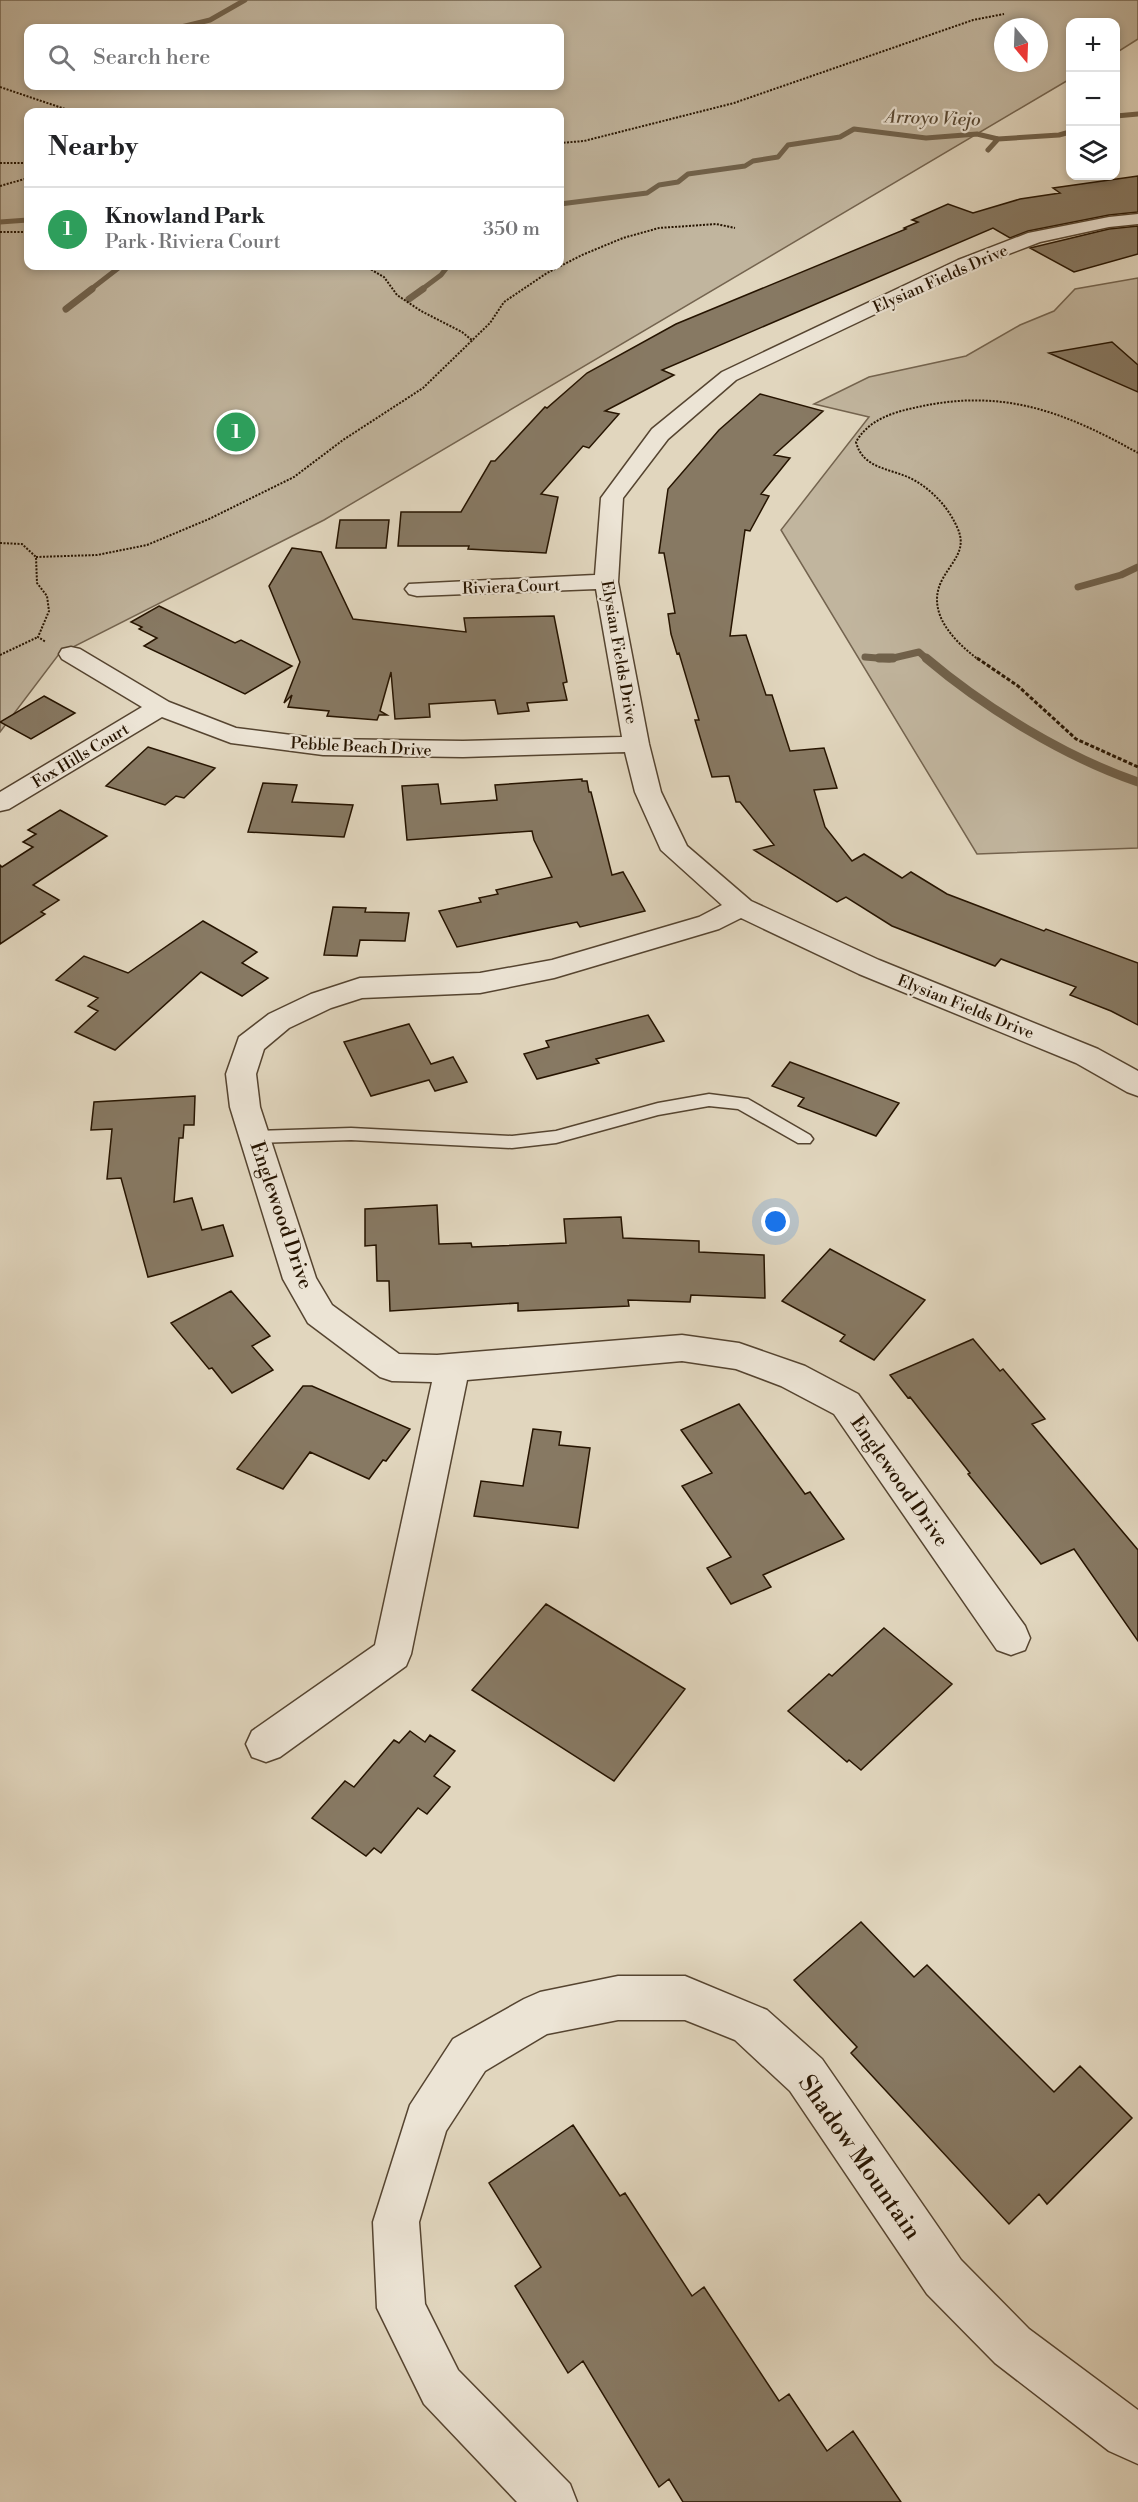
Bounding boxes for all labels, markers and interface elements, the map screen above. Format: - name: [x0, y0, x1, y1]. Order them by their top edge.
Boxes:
- north arrow: [994, 18, 1048, 72]
- map controls: [1066, 18, 1120, 180]
- button: +: [1066, 18, 1120, 72]
- search box: [24, 24, 564, 90]
- icon: search: [45, 41, 78, 74]
- text: Search here: [93, 44, 210, 71]
- button: −: [1066, 72, 1120, 126]
- water label: Arroyo Viejo: [883, 105, 981, 132]
- button: layers: [1066, 126, 1120, 180]
- text: Nearby: [48, 131, 138, 163]
- text: Knowland Park: [105, 203, 265, 230]
- text: 1: [63, 217, 72, 242]
- text: 350 m: [483, 217, 540, 242]
- text: Park · Riviera Court: [105, 230, 281, 255]
- street label: Elysian Fields Drive: [870, 240, 1011, 318]
- pin: 1: [216, 410, 256, 454]
- street label: Riviera Court: [462, 575, 561, 599]
- street label: Elysian Fields Drive: [597, 579, 641, 726]
- street label: Fox Hills Court: [28, 719, 133, 793]
- street label: Pebble Beach Drive: [290, 733, 432, 761]
- street label: Elysian Fields Drive: [894, 970, 1037, 1043]
- street label: Englewood Drive: [244, 1138, 318, 1293]
- your location: [761, 1207, 790, 1236]
- street label: Englewood Drive: [844, 1411, 953, 1552]
- street label: Shadow Mountain: [791, 2069, 927, 2246]

